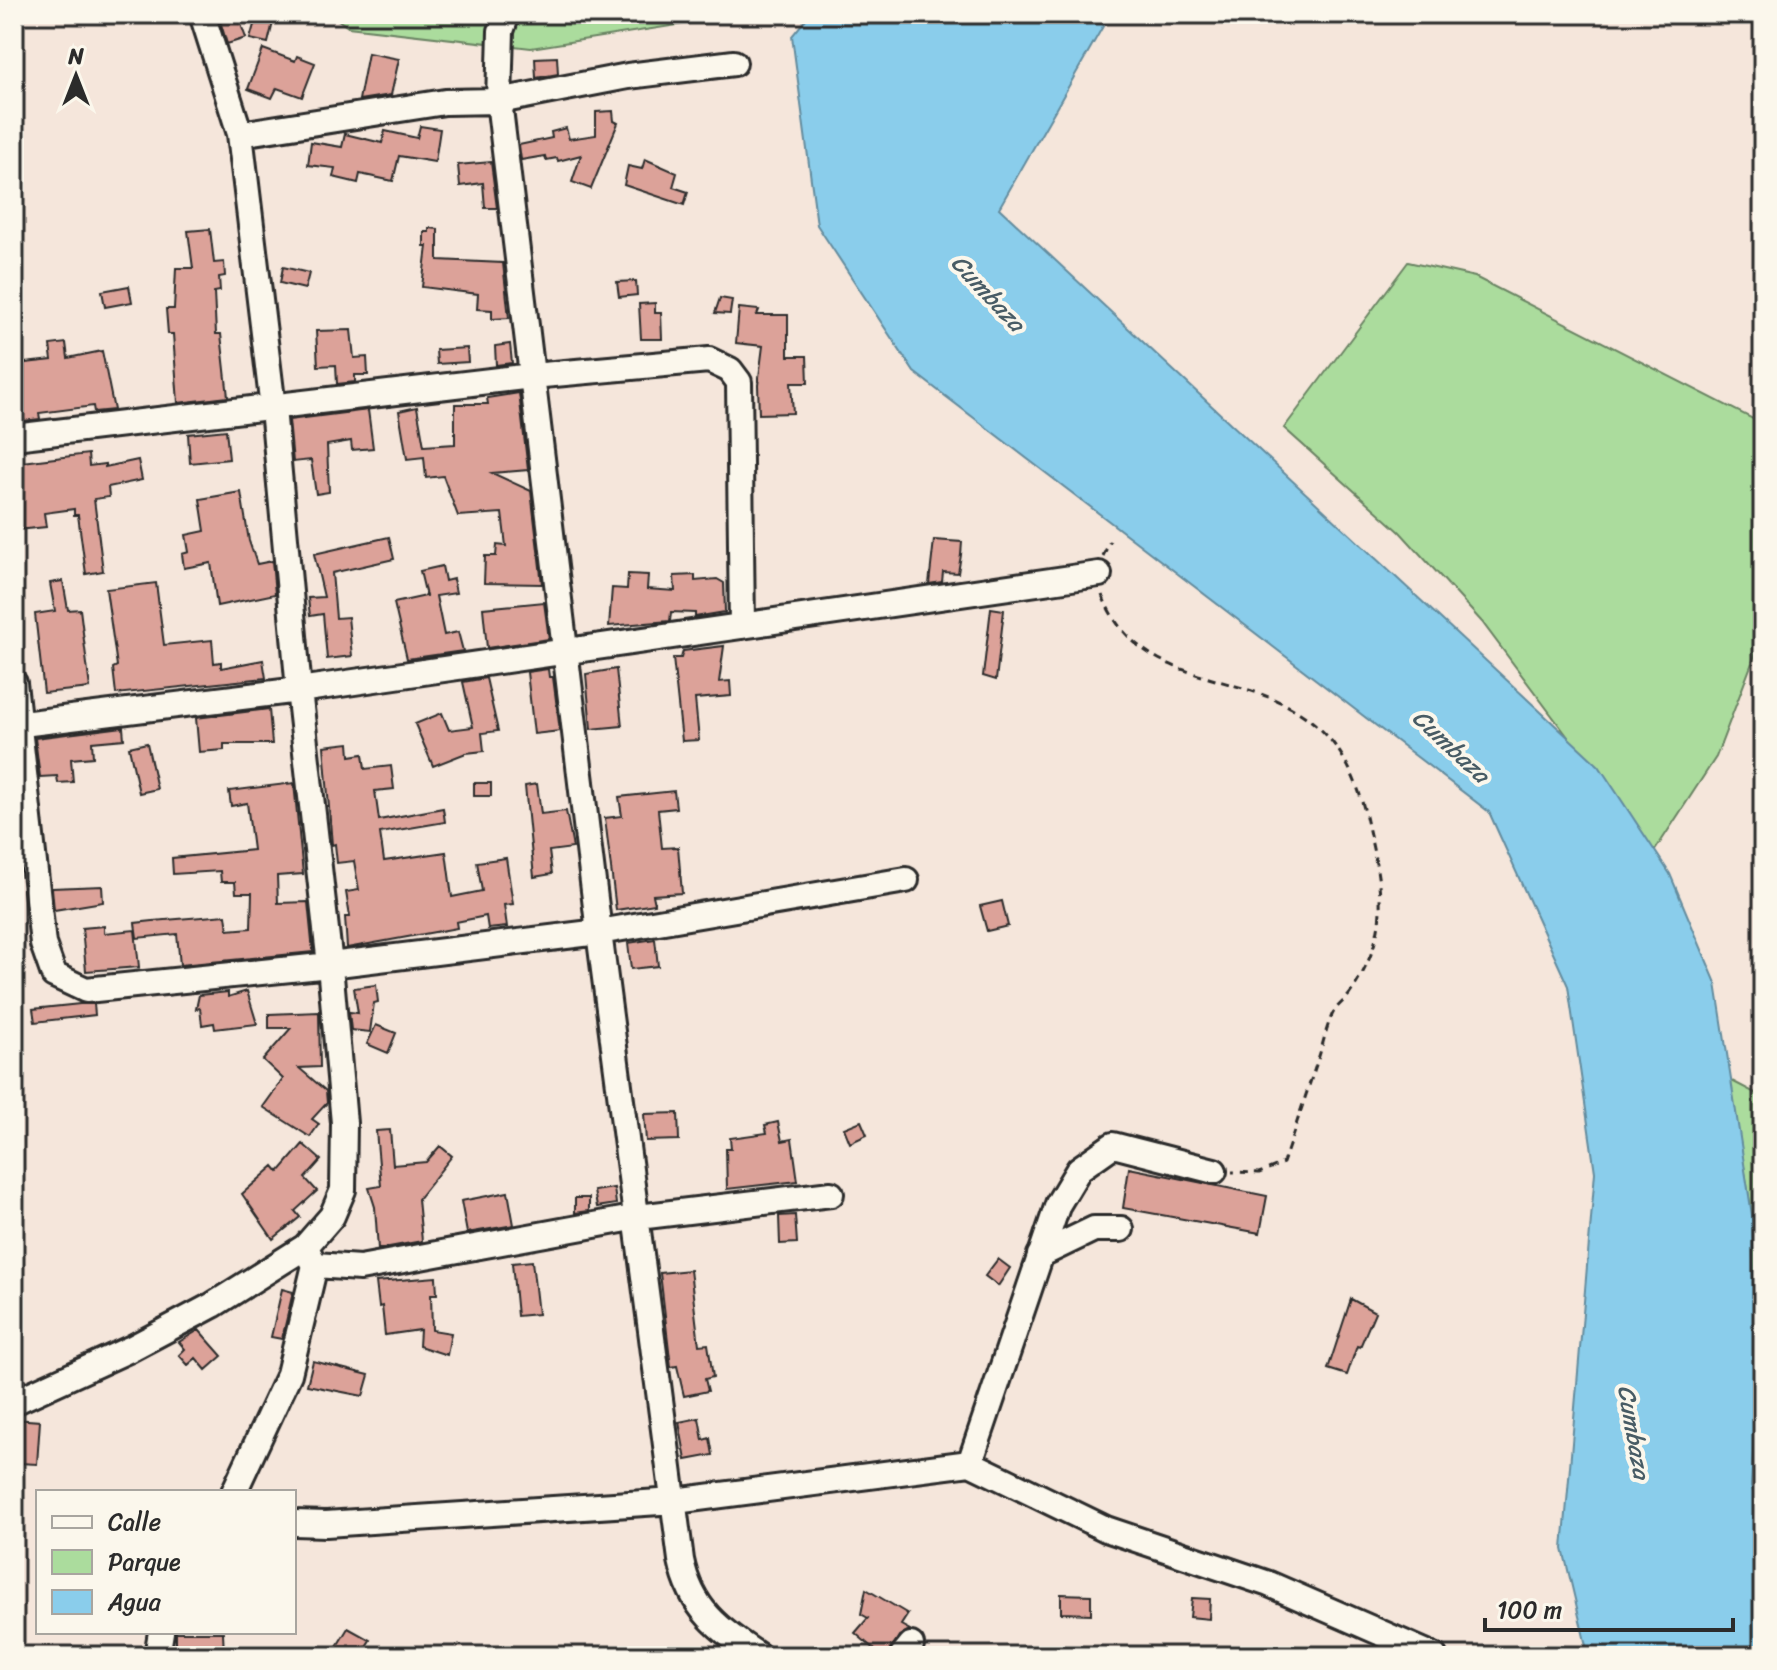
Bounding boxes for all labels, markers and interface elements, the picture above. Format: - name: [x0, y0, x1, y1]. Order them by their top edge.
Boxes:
- north arrow: [36, 36, 116, 116]
- text: N: [67, 37, 84, 76]
- water label: Cumbaza: [940, 244, 1037, 343]
- water label: Cumbaza: [1402, 698, 1501, 795]
- water label: Cumbaza: [1605, 1382, 1663, 1484]
- legend: [36, 1490, 296, 1634]
- text: Calle: [108, 1501, 161, 1543]
- text: Parque: [108, 1541, 181, 1583]
- text: Agua: [107, 1581, 162, 1623]
- scale bar: [1485, 1582, 1733, 1632]
- text: 100 m: [1497, 1589, 1562, 1631]

